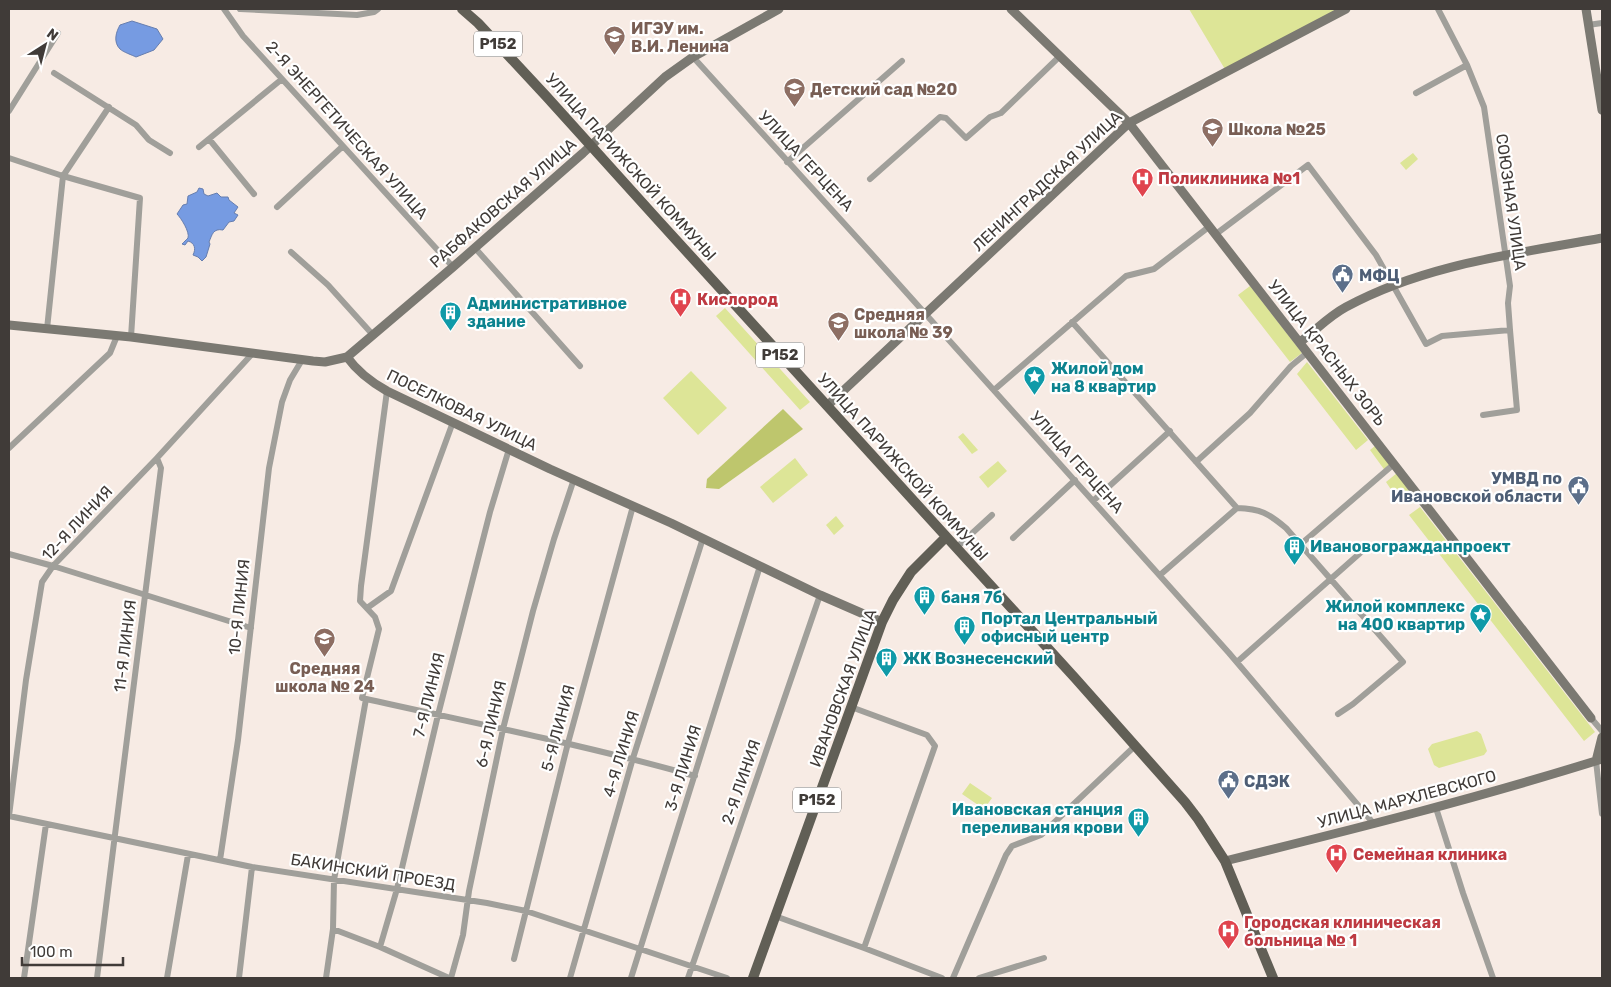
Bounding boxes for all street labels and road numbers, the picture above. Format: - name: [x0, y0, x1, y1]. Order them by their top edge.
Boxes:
- road number: Р152: [474, 32, 522, 56]
- street label: 2-Я ЭНЕРГЕТИЧЕСКАЯ УЛИЦА: [262, 37, 432, 223]
- street label: УЛИЦА ПАРИЖСКОЙ КОММУНЫ: [542, 69, 720, 265]
- street label: УЛИЦА ГЕРЦЕНА: [755, 107, 858, 215]
- street label: ЛЕНИНГРАДСКАЯ УЛИЦА: [968, 107, 1126, 255]
- street label: СОЮЗНАЯ УЛИЦА: [1492, 132, 1530, 272]
- street label: РАБФАКОВСКАЯ УЛИЦА: [426, 134, 580, 272]
- street label: УЛИЦА КРАСНЫХ ЗОРЬ: [1264, 276, 1390, 430]
- road number: Р152: [756, 342, 804, 368]
- street label: ПОСЕЛКОВАЯ УЛИЦА: [384, 365, 540, 455]
- street label: УЛИЦА ПАРИЖСКОЙ КОММУНЫ: [814, 369, 992, 565]
- street label: УЛИЦА ГЕРЦЕНА: [1026, 407, 1128, 517]
- street label: 12-Я ЛИНИЯ: [38, 482, 116, 564]
- street label: 10-Я ЛИНИЯ: [225, 558, 253, 656]
- street label: 11-Я ЛИНИЯ: [110, 599, 140, 693]
- street label: ИВАНОВСКАЯ УЛИЦА: [806, 606, 881, 770]
- street label: 7-Я ЛИНИЯ: [409, 651, 449, 739]
- street label: 6-Я ЛИНИЯ: [472, 679, 510, 769]
- street label: 5-Я ЛИНИЯ: [537, 683, 579, 773]
- street label: 4-Я ЛИНИЯ: [599, 709, 643, 799]
- street label: 3-Я ЛИНИЯ: [661, 723, 705, 813]
- street label: 2-Я ЛИНИЯ: [718, 737, 764, 827]
- street label: УЛИЦА МАРХЛЕВСКОГО: [1316, 766, 1498, 832]
- road number: Р152: [793, 788, 841, 812]
- street label: БАКИНСКИЙ ПРОЕЗД: [289, 850, 457, 894]

